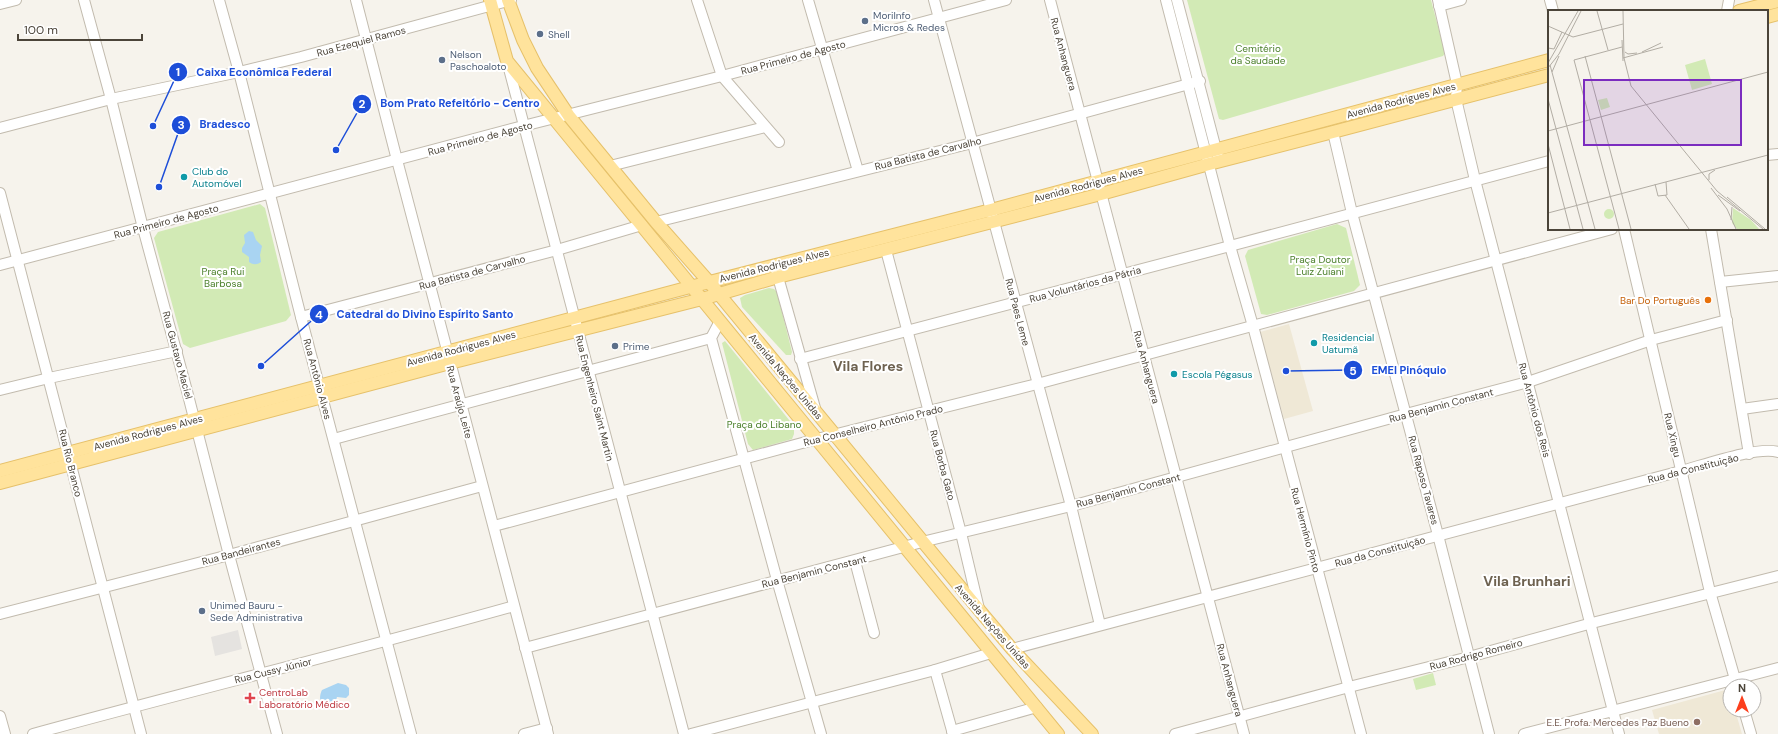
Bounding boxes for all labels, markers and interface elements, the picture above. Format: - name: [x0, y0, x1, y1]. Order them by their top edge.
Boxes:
- place label: MoriInfo Micros & Redes: [873, 9, 945, 34]
- inset map: [1548, 10, 1768, 230]
- scale bar: [18, 16, 142, 42]
- marker: MoriInfo Micros & Redes: [860, 16, 870, 26]
- street label: Rua Anhanguera: [1048, 16, 1080, 92]
- text: 100 m: [24, 22, 58, 38]
- street label: Rua Ezequiel Ramos: [315, 23, 407, 60]
- place label: Shell: [548, 28, 570, 41]
- marker: Shell: [535, 29, 545, 39]
- street label: Rua Primeiro de Agosto: [739, 37, 847, 78]
- park label: Cemitério da Saudade: [1231, 42, 1286, 67]
- place label: Nelson Paschoaloto: [450, 48, 507, 73]
- marker: Nelson Paschoaloto: [437, 55, 447, 65]
- callout: Caixa Econômica Federal: [168, 60, 339, 83]
- text: 1: [176, 64, 180, 80]
- text: Caixa Econômica Federal: [196, 65, 332, 79]
- street label: Avenida Rodrigues Alves: [1345, 80, 1457, 121]
- callout: Bom Prato Refeitório - Centro: [352, 92, 548, 115]
- text: 2: [359, 96, 366, 112]
- text: Bom Prato Refeitório - Centro: [380, 96, 540, 110]
- callout: Bradesco: [171, 113, 258, 136]
- text: 3: [177, 117, 185, 133]
- text: Bradesco: [199, 117, 251, 131]
- street label: Rua Primeiro de Agosto: [426, 118, 534, 159]
- street label: Rua Batista de Carvalho: [873, 134, 983, 173]
- street label: Avenida Rodrigues Alves: [1032, 164, 1144, 205]
- place label: Club do Automóvel: [192, 165, 242, 190]
- marker: Club do Automóvel: [179, 172, 189, 182]
- street label: Rua Primeiro de Agosto: [112, 201, 220, 242]
- street label: Avenida Rodrigues Alves: [718, 246, 830, 285]
- street label: Rua Batista de Carvalho: [418, 252, 527, 293]
- park label: Praça Doutor Luiz Zuiani: [1290, 253, 1351, 278]
- street label: Rua Voluntários da Pátria: [1028, 263, 1142, 306]
- park label: Praça Rui Barbosa: [202, 265, 244, 290]
- street label: Rua Paes Leme: [1002, 277, 1033, 348]
- place label: Bar Do Português: [1620, 294, 1700, 307]
- marker: Bar Do Português: [1703, 295, 1713, 305]
- callout: Catedral do Divino Espírito Santo: [309, 303, 522, 326]
- text: 4: [315, 307, 323, 323]
- text: Catedral do Divino Espírito Santo: [336, 307, 514, 321]
- street label: Rua Gustavo Maciel: [160, 310, 196, 401]
- street label: Avenida Rodrigues Alves: [405, 328, 517, 369]
- street label: Rua Anhanguera: [1131, 329, 1163, 405]
- street label: Avenida Nações Unidas: [746, 331, 825, 422]
- place label: Residencial Uatumã: [1322, 331, 1374, 356]
- street label: Rua Engenheiro Saint Martin: [573, 334, 617, 463]
- street label: Rua Antônio Alves: [300, 337, 335, 421]
- marker: Residencial Uatumã: [1309, 338, 1319, 348]
- place label: Prime: [623, 340, 650, 353]
- marker: Prime: [610, 341, 620, 351]
- district label: Vila Flores: [833, 357, 903, 375]
- callout: EMEI Pinóquio: [1343, 359, 1454, 382]
- street label: Rua Antônio dos Reis: [1516, 361, 1553, 459]
- text: 5: [1349, 363, 1357, 379]
- text: EMEI Pinóquio: [1371, 363, 1447, 377]
- street label: Rua Araújo Leite: [444, 364, 476, 440]
- place label: Escola Pégasus: [1182, 368, 1253, 381]
- marker: Escola Pégasus: [1169, 369, 1179, 379]
- street label: Rua Benjamin Constant: [1388, 385, 1495, 426]
- street label: Rua Conselheiro Antônio Prado: [802, 402, 944, 449]
- street label: Avenida Rodrigues Alves: [92, 412, 204, 453]
- street label: Rua Xingu: [1661, 412, 1684, 459]
- park label: Praça do Libano: [727, 418, 801, 431]
- street label: Rua Rio Branco: [56, 428, 85, 498]
- street label: Rua Borba Gato: [927, 428, 958, 502]
- street label: Rua Raposo Tavares: [1405, 434, 1442, 526]
- street label: Rua da Constituição: [1646, 451, 1740, 486]
- street label: Rua Benjamin Constant: [1075, 470, 1182, 511]
- street label: Rua Hermínio Pinto: [1288, 486, 1323, 574]
- street label: Rua da Constituição: [1333, 533, 1427, 570]
- street label: Rua Bandeirantes: [200, 535, 282, 568]
- street label: Rua Benjamin Constant: [760, 552, 868, 591]
- district label: Vila Brunhari: [1483, 572, 1571, 590]
- street label: Avenida Nações Unidas: [952, 581, 1033, 671]
- place label: Unimed Bauru - Sede Administrativa: [210, 599, 303, 624]
- marker: Unimed Bauru - Sede Administrativa: [197, 606, 207, 616]
- street label: Rua Rodrigo Romeiro: [1428, 636, 1524, 673]
- street label: Rua Anhanguera: [1214, 642, 1246, 718]
- street label: Rua Cussy Júnior: [233, 655, 313, 686]
- north arrow: [1722, 678, 1762, 718]
- text: N: [1738, 681, 1746, 695]
- place label: CentroLab Laboratório Médico: [259, 686, 350, 711]
- marker: CentroLab Laboratório Médico: [244, 692, 256, 704]
- place label: E.E. Profa. Mercedes Paz Bueno: [1547, 716, 1689, 729]
- marker: E.E. Profa. Mercedes Paz Bueno: [1692, 717, 1702, 727]

